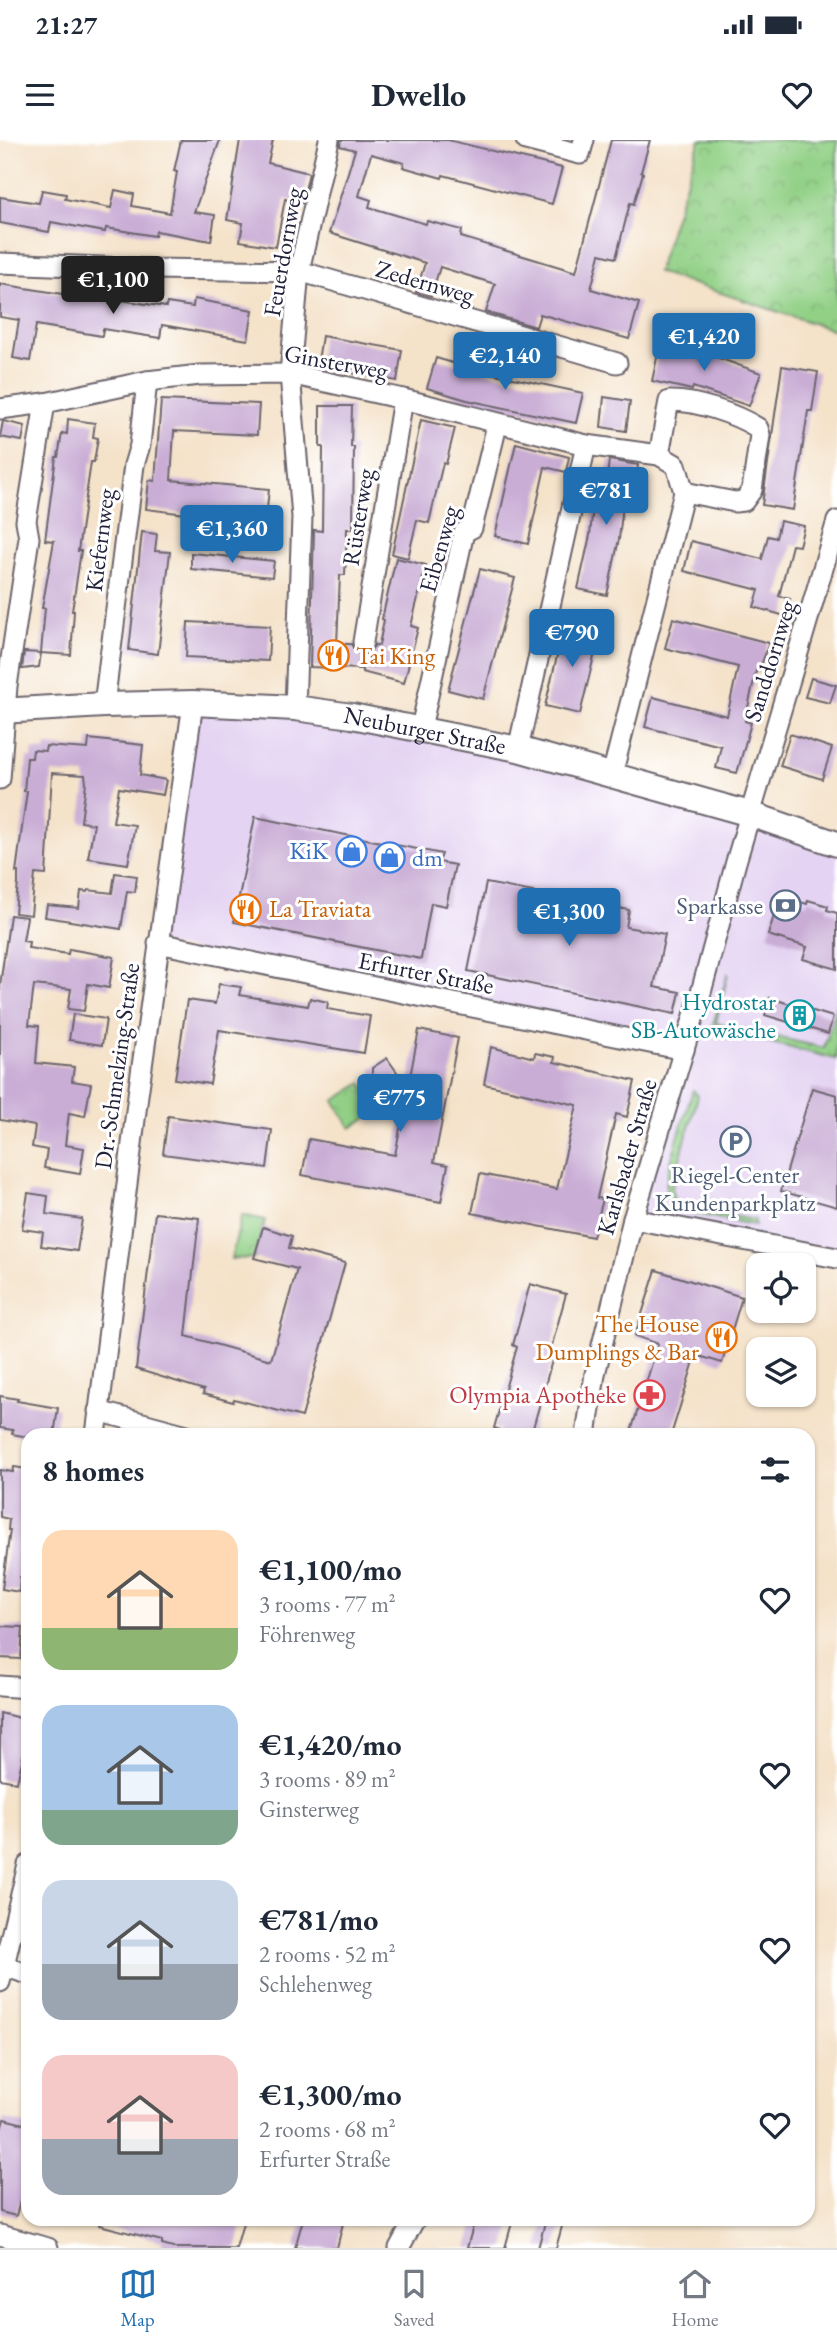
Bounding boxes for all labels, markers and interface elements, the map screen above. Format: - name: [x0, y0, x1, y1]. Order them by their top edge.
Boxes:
- text: 21:27: [35, 8, 97, 42]
- text: Dwello: [371, 74, 466, 116]
- icon: menu: [21, 76, 59, 114]
- icon: heart: [778, 76, 816, 114]
- street label: Feuerdornweg: [256, 184, 309, 319]
- street label: Zedernweg: [372, 253, 478, 310]
- pin: €1,100: [56, 256, 170, 316]
- text: €1,100: [77, 264, 149, 294]
- pin: €1,420: [647, 314, 761, 373]
- text: €1,420: [668, 321, 740, 351]
- pin: €2,140: [448, 332, 562, 392]
- street label: Ginsterweg: [282, 337, 391, 386]
- text: €2,140: [469, 340, 541, 370]
- street label: Rüsterweg: [335, 466, 381, 568]
- pin: €781: [565, 468, 647, 527]
- text: €781: [579, 475, 633, 505]
- street label: Kiefernweg: [78, 486, 121, 593]
- street label: Eibenweg: [411, 501, 466, 596]
- pin: €1,360: [175, 506, 289, 565]
- text: €1,360: [196, 513, 268, 543]
- street label: Sanddornweg: [736, 596, 803, 725]
- pin: €790: [531, 610, 613, 669]
- text: €790: [545, 617, 599, 647]
- restaurant icon: Tai King: [316, 639, 350, 673]
- place label: Tai King: [356, 640, 436, 671]
- street label: Neuburger Straße: [341, 699, 509, 761]
- shop icon: KiK: [334, 834, 368, 868]
- place label: KiK: [289, 835, 329, 866]
- shop icon: dm: [372, 841, 406, 875]
- place label: dm: [412, 842, 443, 873]
- pin: €1,300: [512, 888, 626, 948]
- bank icon: Sparkasse: [769, 889, 803, 923]
- place label: Sparkasse: [677, 890, 763, 921]
- restaurant icon: La Traviata: [229, 892, 263, 926]
- place label: La Traviata: [269, 893, 372, 924]
- text: €1,300: [533, 896, 605, 926]
- street label: Erfurter Straße: [356, 944, 496, 1001]
- street label: Dr.-Schmelzing-Straße: [87, 961, 146, 1171]
- place label: Hydrostar SB-Autowäsche: [631, 986, 776, 1045]
- building icon: Hydrostar SB-Autowäsche: [782, 999, 816, 1033]
- pin: €775: [359, 1074, 441, 1134]
- street label: Karlsbader Straße: [589, 1075, 664, 1239]
- text: €775: [373, 1082, 427, 1112]
- parking icon: Riegel-Center Kundenparkplatz: [718, 1124, 752, 1158]
- place label: Riegel-Center Kundenparkplatz: [655, 1159, 815, 1218]
- map controls: [746, 1253, 816, 1407]
- button: locate: [746, 1253, 816, 1323]
- place label: The House Dumplings & Bar: [536, 1308, 699, 1367]
- restaurant icon: The House Dumplings & Bar: [705, 1321, 739, 1355]
- button: layers: [746, 1337, 816, 1407]
- pharmacy icon: Olympia Apotheke: [632, 1378, 666, 1412]
- place label: Olympia Apotheke: [449, 1379, 626, 1410]
- text: 8 homes: [42, 1451, 144, 1490]
- icon: filters: [756, 1451, 794, 1489]
- text: €1,100/mo: [259, 1550, 402, 1589]
- icon: home: [98, 1558, 182, 1642]
- icon: heart: [756, 1581, 794, 1619]
- text: 3 rooms · 77 m²: [259, 1589, 396, 1619]
- text: Föhrenweg: [259, 1619, 355, 1649]
- text: €1,420/mo: [259, 1725, 402, 1764]
- icon: home: [98, 1733, 182, 1817]
- icon: heart: [756, 1756, 794, 1794]
- text: 3 rooms · 89 m²: [259, 1764, 396, 1794]
- text: Ginsterweg: [259, 1794, 359, 1824]
- text: €781/mo: [259, 1900, 378, 1939]
- icon: home: [98, 1908, 182, 1992]
- icon: heart: [756, 1931, 794, 1969]
- text: 2 rooms · 52 m²: [259, 1939, 396, 1969]
- text: Schlehenweg: [259, 1969, 372, 1999]
- text: €1,300/mo: [259, 2075, 402, 2114]
- icon: home: [98, 2083, 182, 2167]
- icon: heart: [756, 2106, 794, 2144]
- text: 2 rooms · 68 m²: [259, 2114, 396, 2144]
- text: Erfurter Straße: [259, 2144, 391, 2174]
- tab: Map: [119, 2265, 157, 2332]
- tab: Saved: [394, 2265, 434, 2332]
- tab: Home: [671, 2265, 718, 2332]

